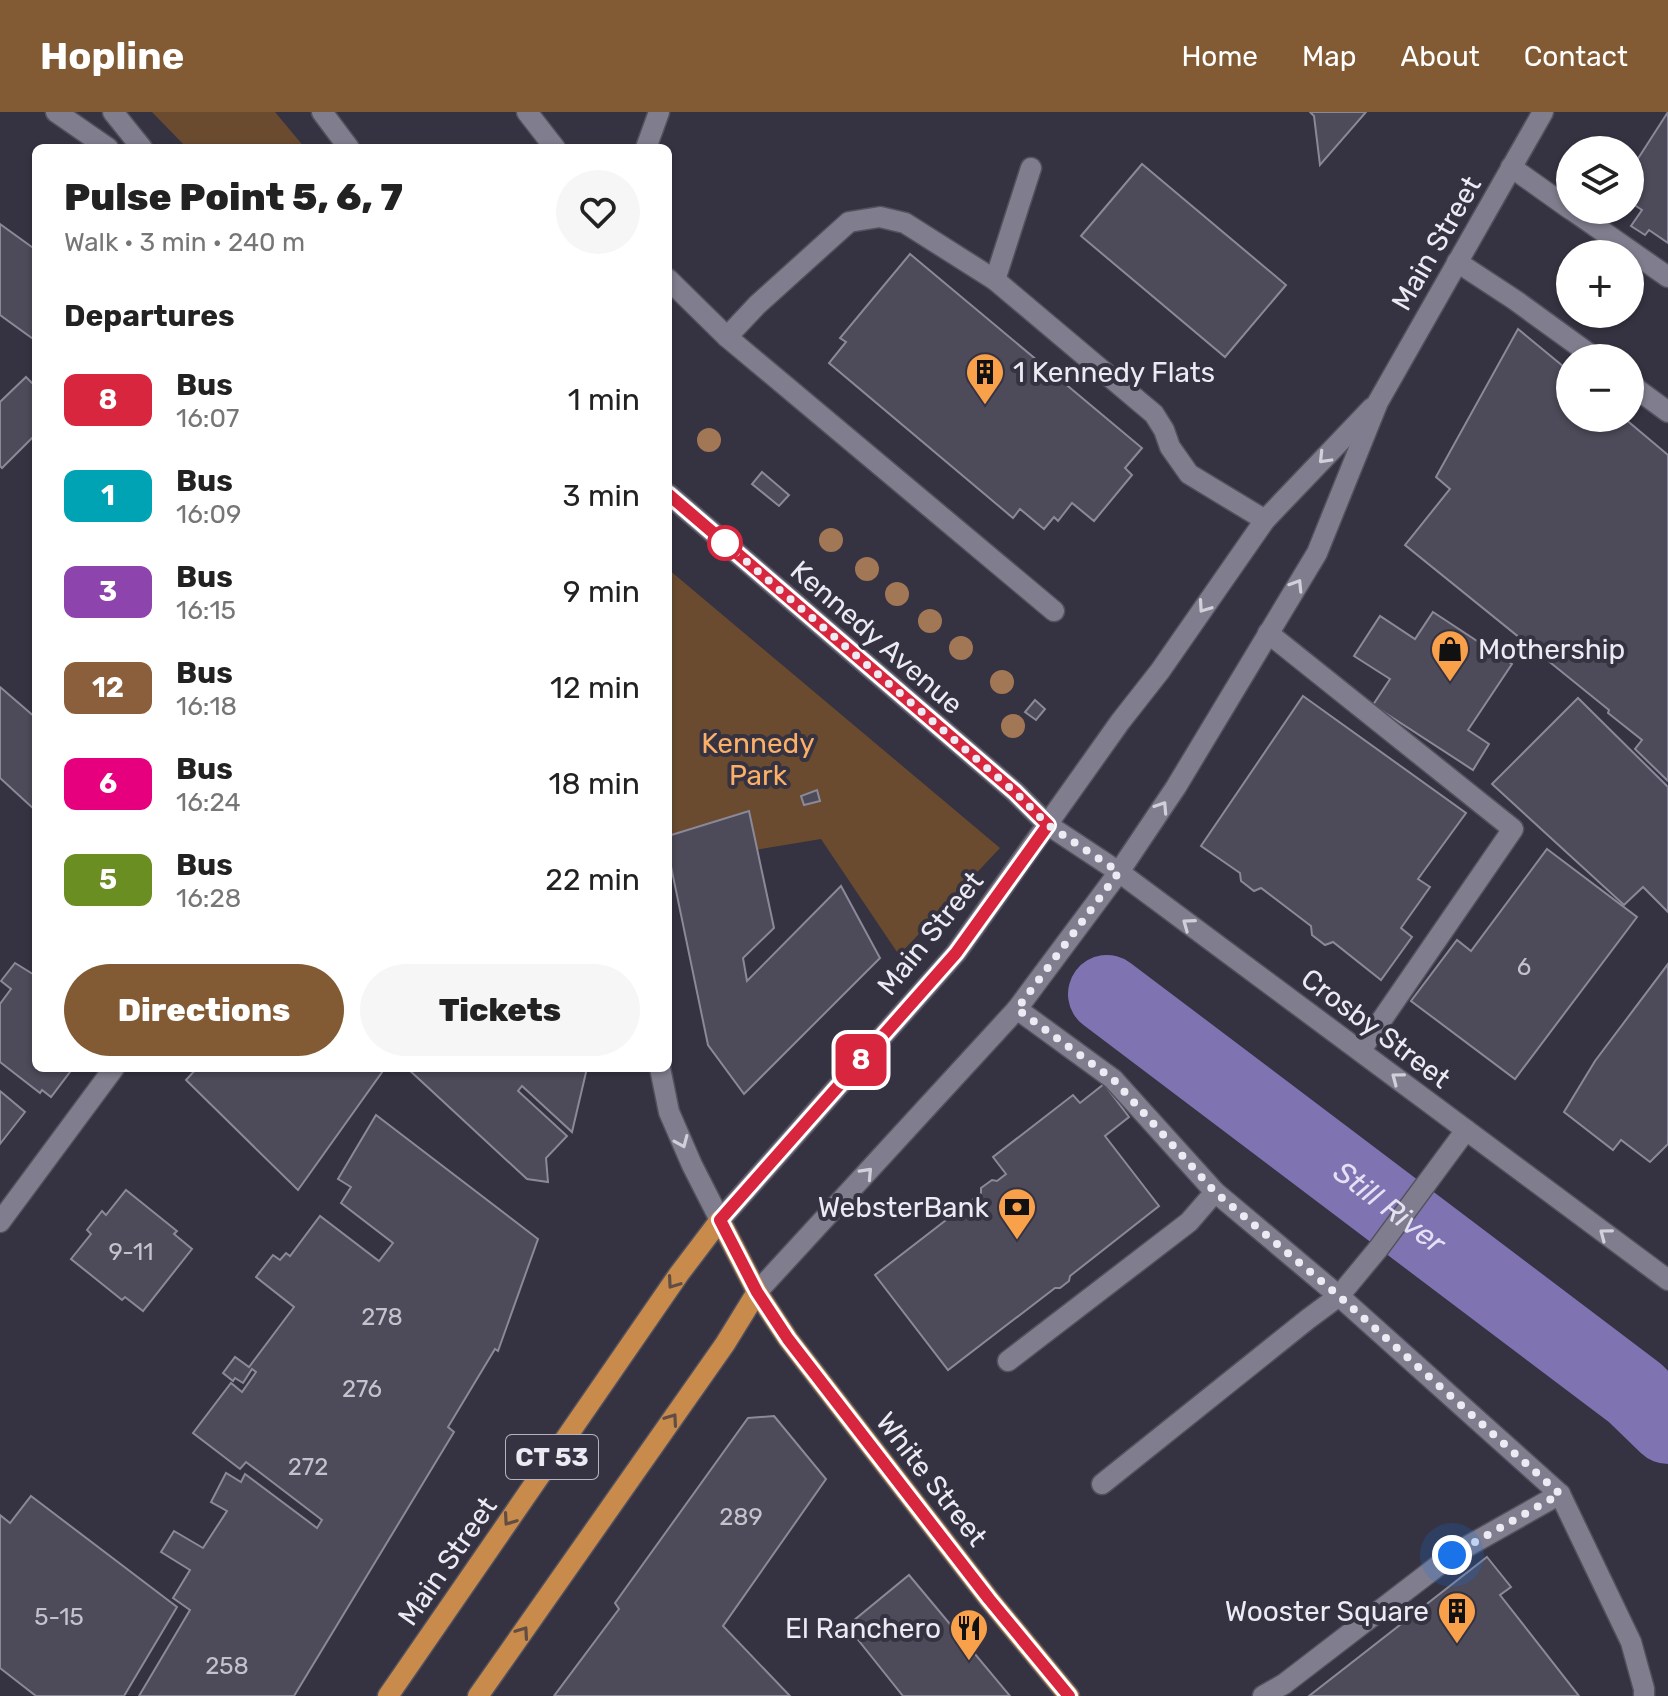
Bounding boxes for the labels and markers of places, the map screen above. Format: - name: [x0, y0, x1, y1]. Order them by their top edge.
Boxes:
- building icon: 1 Kennedy Flats: [964, 351, 1006, 406]
- place label: 1 Kennedy Flats: [1013, 356, 1215, 389]
- unlabelled marker: [708, 526, 742, 560]
- shop icon: Mothership: [1429, 628, 1471, 683]
- place label: Mothership: [1478, 633, 1625, 666]
- bank icon: WebsterBank: [996, 1186, 1038, 1241]
- place label: WebsterBank: [818, 1191, 990, 1224]
- building icon: Wooster Square: [1436, 1590, 1478, 1645]
- place label: Wooster Square: [1225, 1595, 1429, 1628]
- restaurant icon: El Ranchero: [948, 1607, 990, 1662]
- place label: El Ranchero: [785, 1612, 941, 1645]

